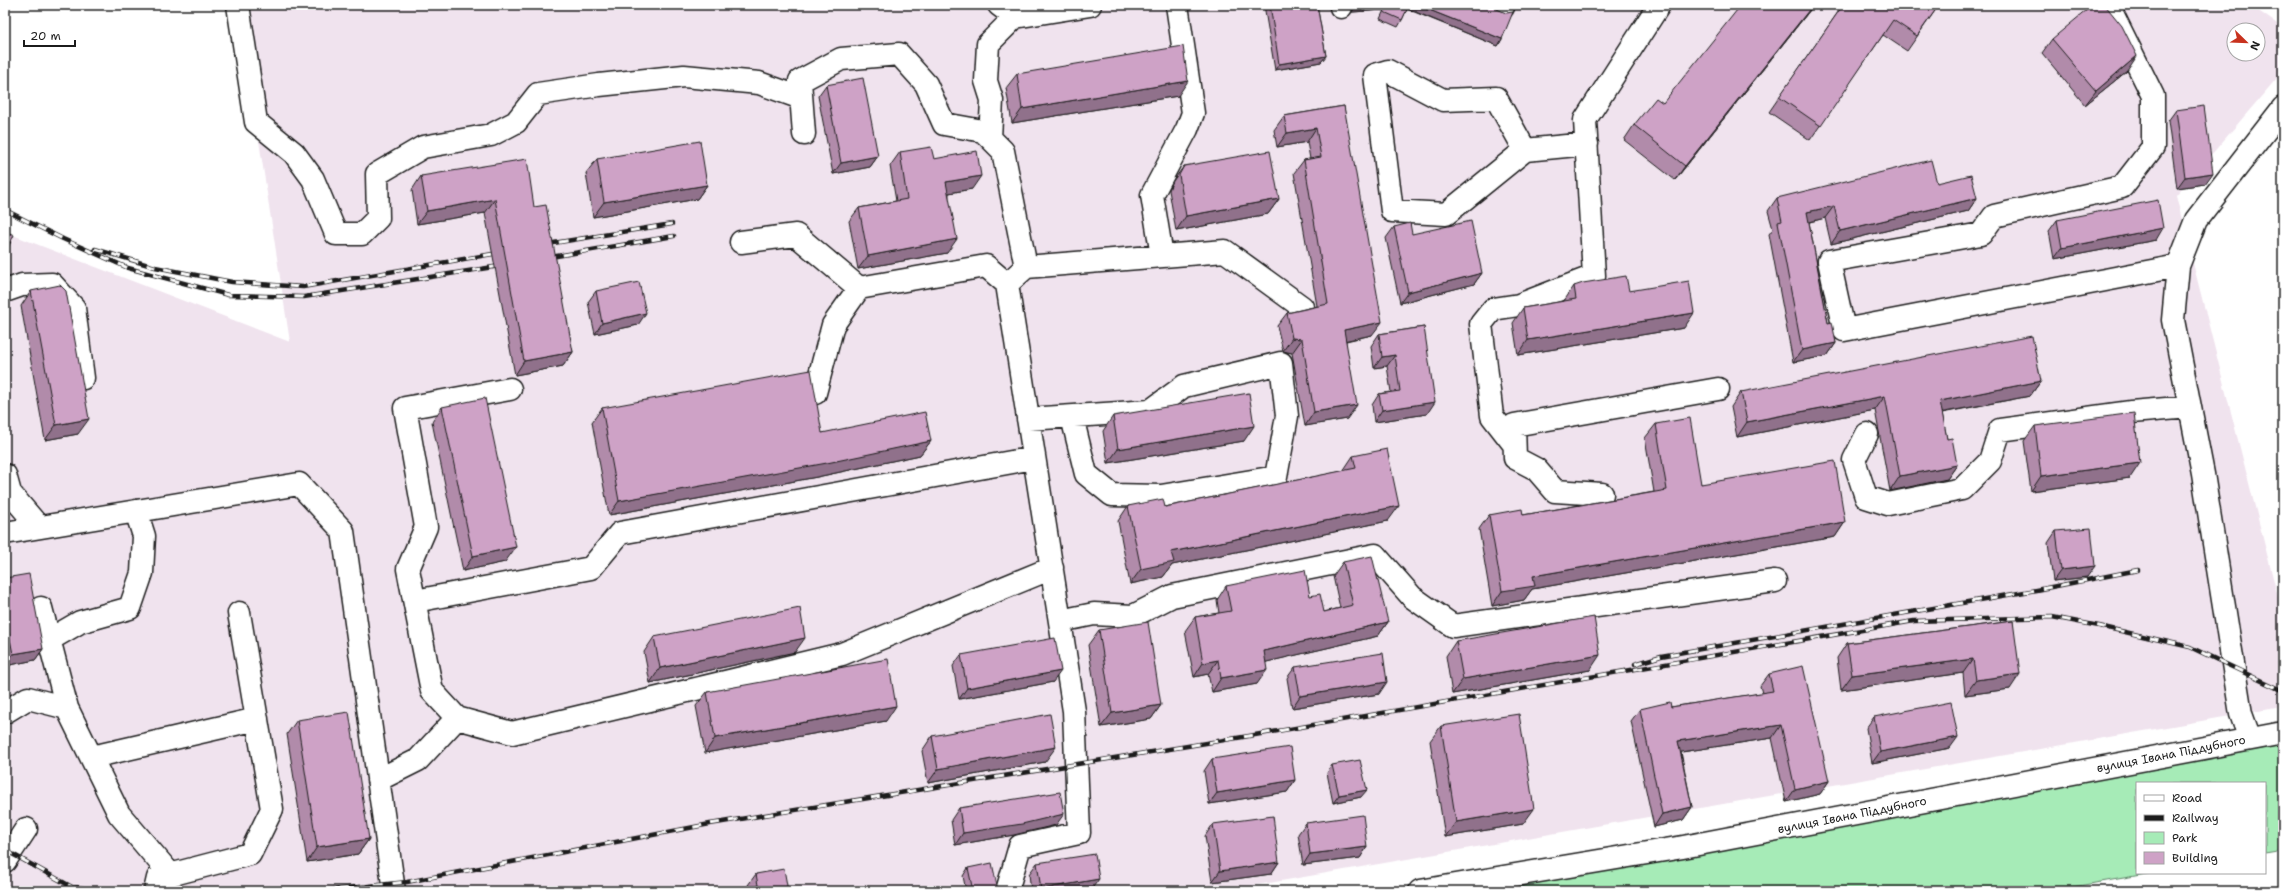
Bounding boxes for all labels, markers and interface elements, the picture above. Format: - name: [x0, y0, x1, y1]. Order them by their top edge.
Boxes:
- scale bar: [24, 22, 75, 48]
- north arrow: [2226, 22, 2266, 62]
- text: 20 m: [30, 28, 61, 44]
- text: N: [2246, 39, 2263, 53]
- street label: вулиця Івана Піддубного: [2095, 732, 2247, 776]
- legend: [2136, 782, 2266, 874]
- text: Road: [2172, 790, 2203, 806]
- street label: вулиця Івана Піддубного: [1776, 793, 1928, 837]
- text: Railway: [2172, 810, 2219, 826]
- text: Park: [2172, 830, 2198, 846]
- text: Building: [2172, 850, 2218, 866]

